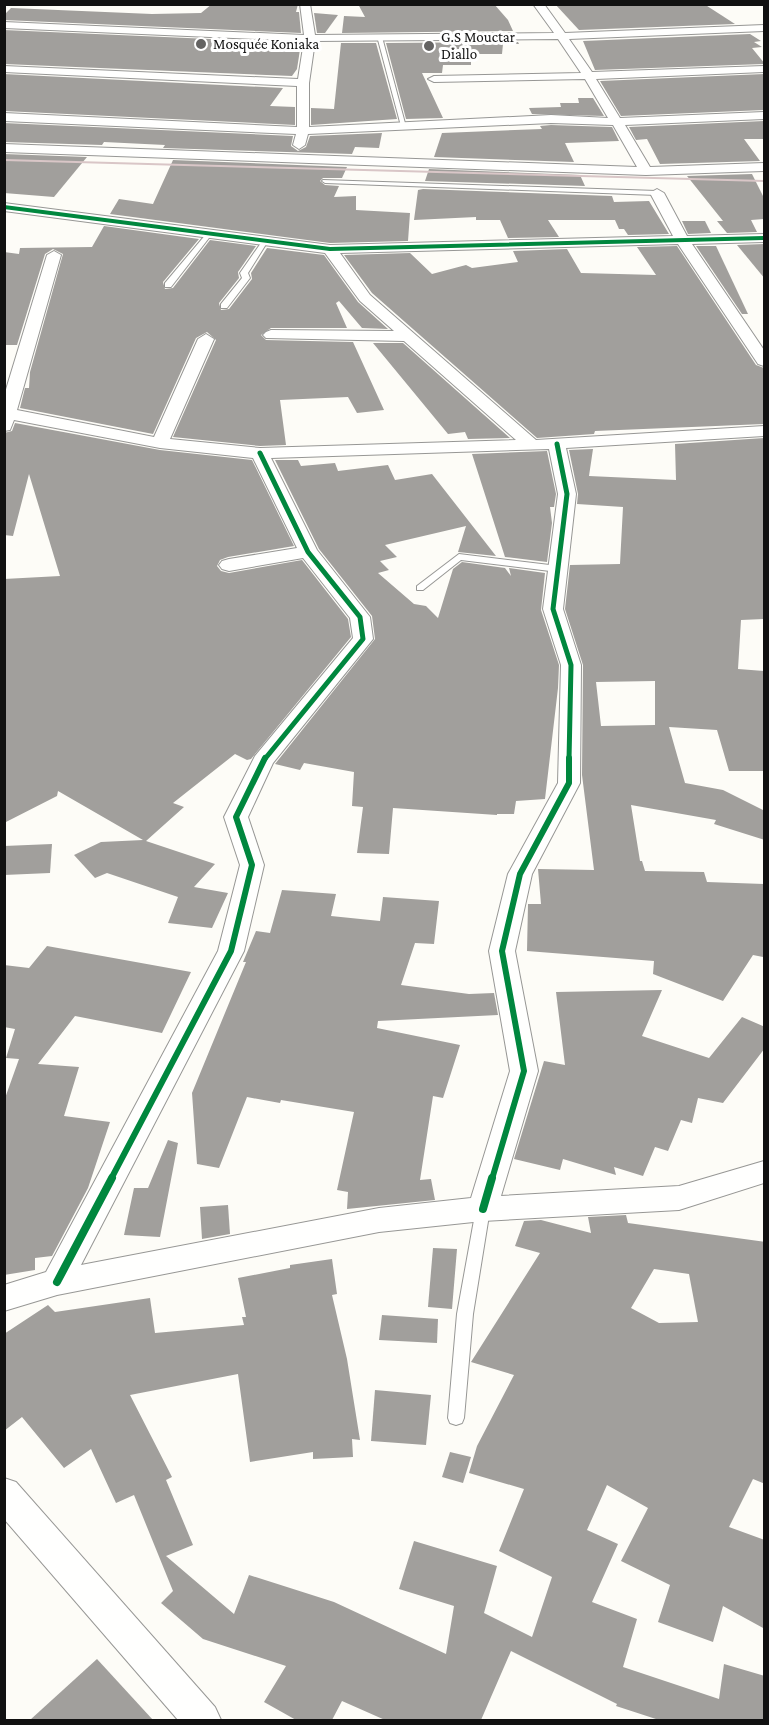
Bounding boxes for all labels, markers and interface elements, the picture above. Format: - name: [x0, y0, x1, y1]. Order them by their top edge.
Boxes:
- place label: G.S Mouctar Diallo: [441, 29, 516, 62]
- place label: Mosquée Koniaka: [213, 36, 319, 53]
- marker: Mosquée Koniaka: [194, 37, 208, 51]
- marker: G.S Mouctar Diallo: [422, 39, 436, 53]

